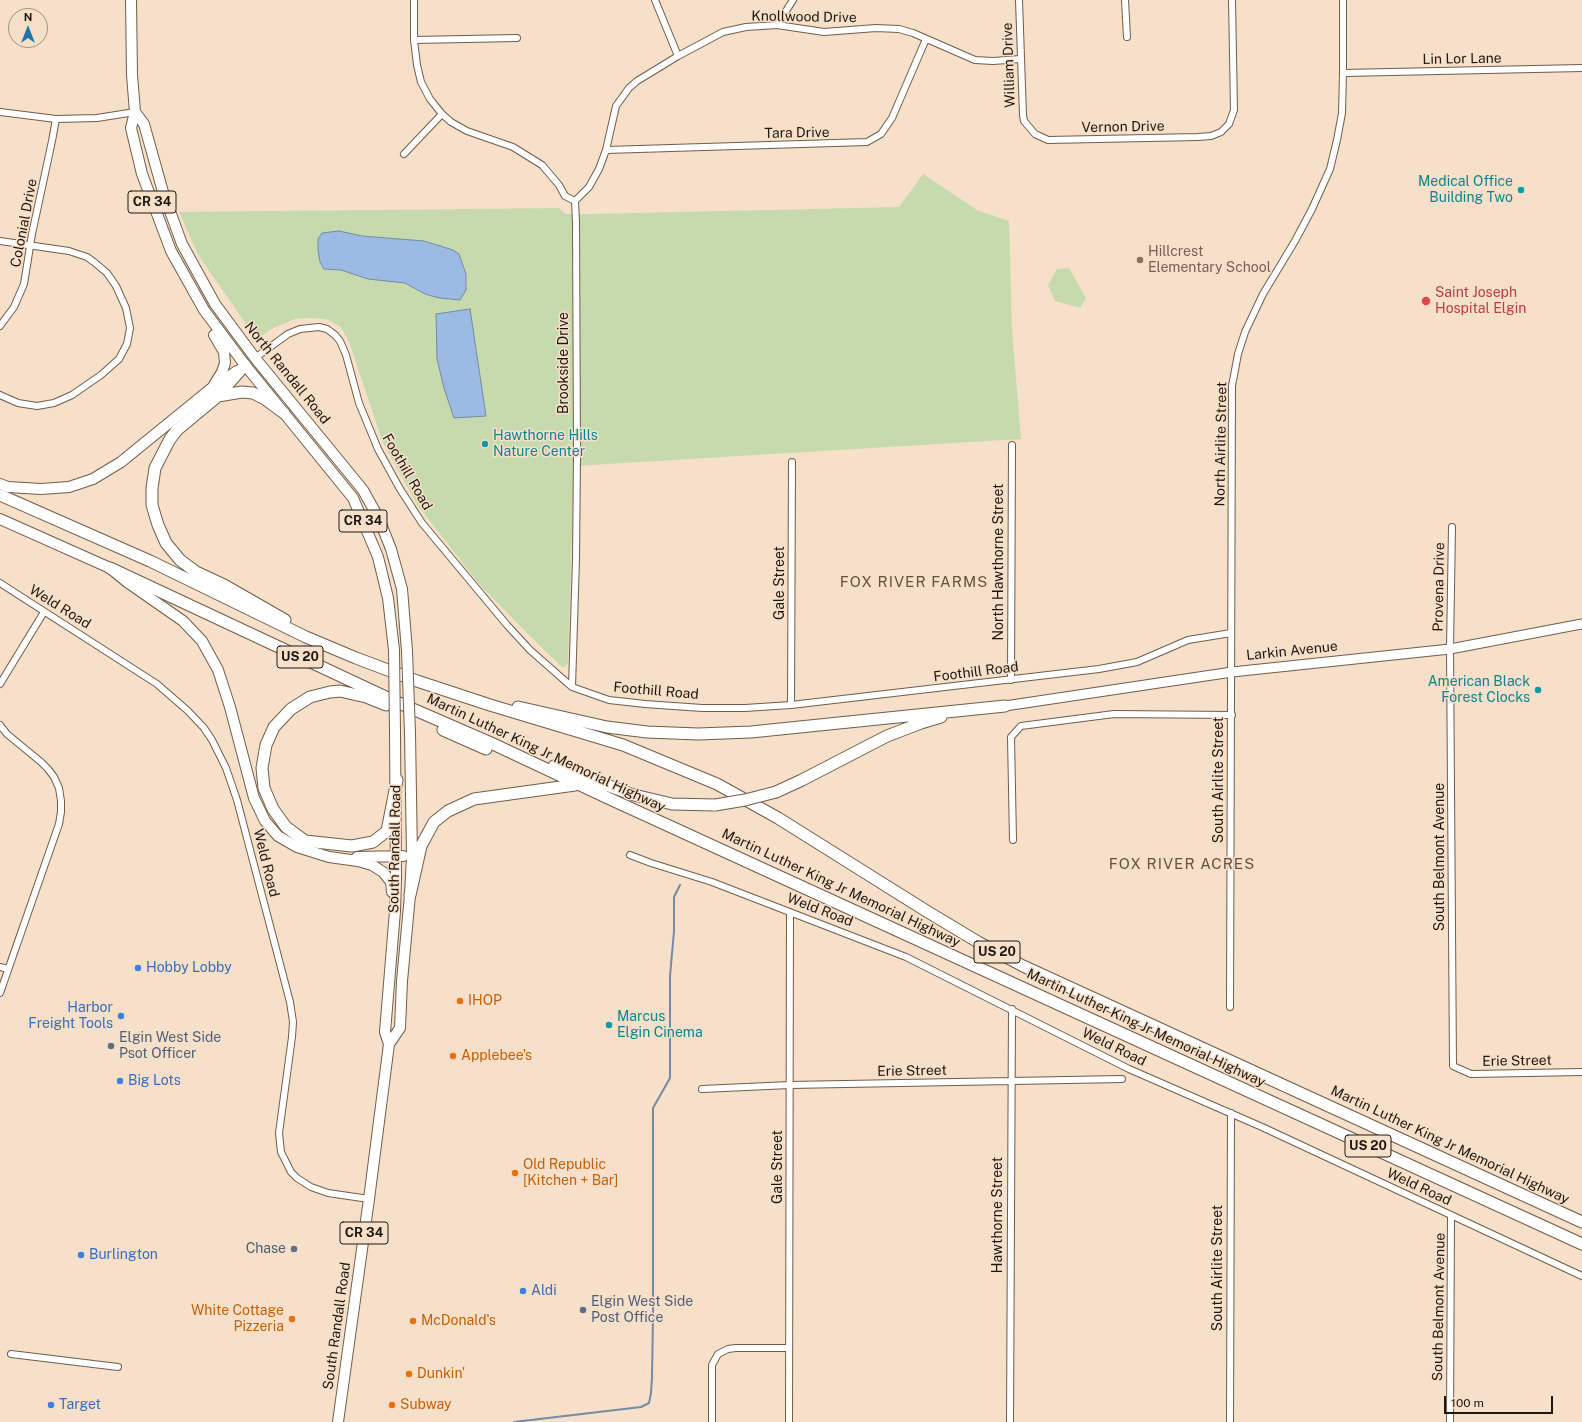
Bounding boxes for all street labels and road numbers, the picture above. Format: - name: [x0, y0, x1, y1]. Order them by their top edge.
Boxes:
- street label: Knollwood Drive: [751, 8, 857, 26]
- street label: William Drive: [999, 22, 1019, 108]
- street label: Lin Lor Lane: [1422, 50, 1502, 68]
- street label: Vernon Drive: [1081, 118, 1165, 136]
- street label: Tara Drive: [764, 124, 830, 142]
- street label: Colonial Drive: [7, 177, 41, 269]
- road number: CR 34: [128, 191, 176, 213]
- street label: Brookside Drive: [556, 312, 572, 414]
- street label: North Randall Road: [241, 319, 333, 427]
- street label: North Airlite Street: [1212, 382, 1230, 506]
- street label: Foothill Road: [378, 431, 436, 513]
- street label: North Hawthorne Street: [991, 484, 1007, 640]
- road number: CR 34: [339, 510, 387, 532]
- street label: Provena Drive: [1430, 542, 1448, 632]
- street label: Gale Street: [772, 546, 788, 620]
- street label: Weld Road: [26, 581, 94, 633]
- street label: Larkin Avenue: [1245, 638, 1339, 664]
- road number: US 20: [277, 646, 323, 668]
- street label: Foothill Road: [933, 658, 1019, 686]
- street label: Foothill Road: [613, 679, 699, 703]
- street label: Martin Luther King Jr Memorial Highway: [424, 690, 668, 816]
- street label: South Airlite Street: [1211, 717, 1227, 843]
- street label: South Belmont Avenue: [1432, 783, 1448, 931]
- street label: South Randall Road: [385, 785, 405, 913]
- street label: Martin Luther King Jr Memorial Highway: [719, 825, 963, 951]
- street label: Weld Road: [249, 827, 283, 899]
- street label: Weld Road: [785, 890, 855, 930]
- road number: US 20: [974, 941, 1020, 963]
- street label: Martin Luther King Jr Memorial Highway: [1024, 965, 1268, 1091]
- street label: Weld Road: [1079, 1024, 1149, 1070]
- street label: Erie Street: [1482, 1052, 1552, 1070]
- street label: Erie Street: [877, 1062, 947, 1080]
- street label: Martin Luther King Jr Memorial Highway: [1328, 1082, 1572, 1208]
- street label: Gale Street: [770, 1130, 786, 1204]
- road number: US 20: [1345, 1135, 1391, 1157]
- street label: Hawthorne Street: [990, 1157, 1006, 1273]
- street label: Weld Road: [1384, 1165, 1454, 1209]
- street label: South Airlite Street: [1210, 1205, 1226, 1331]
- road number: CR 34: [340, 1222, 388, 1244]
- street label: South Belmont Avenue: [1429, 1233, 1449, 1381]
- street label: South Randall Road: [320, 1261, 354, 1391]

